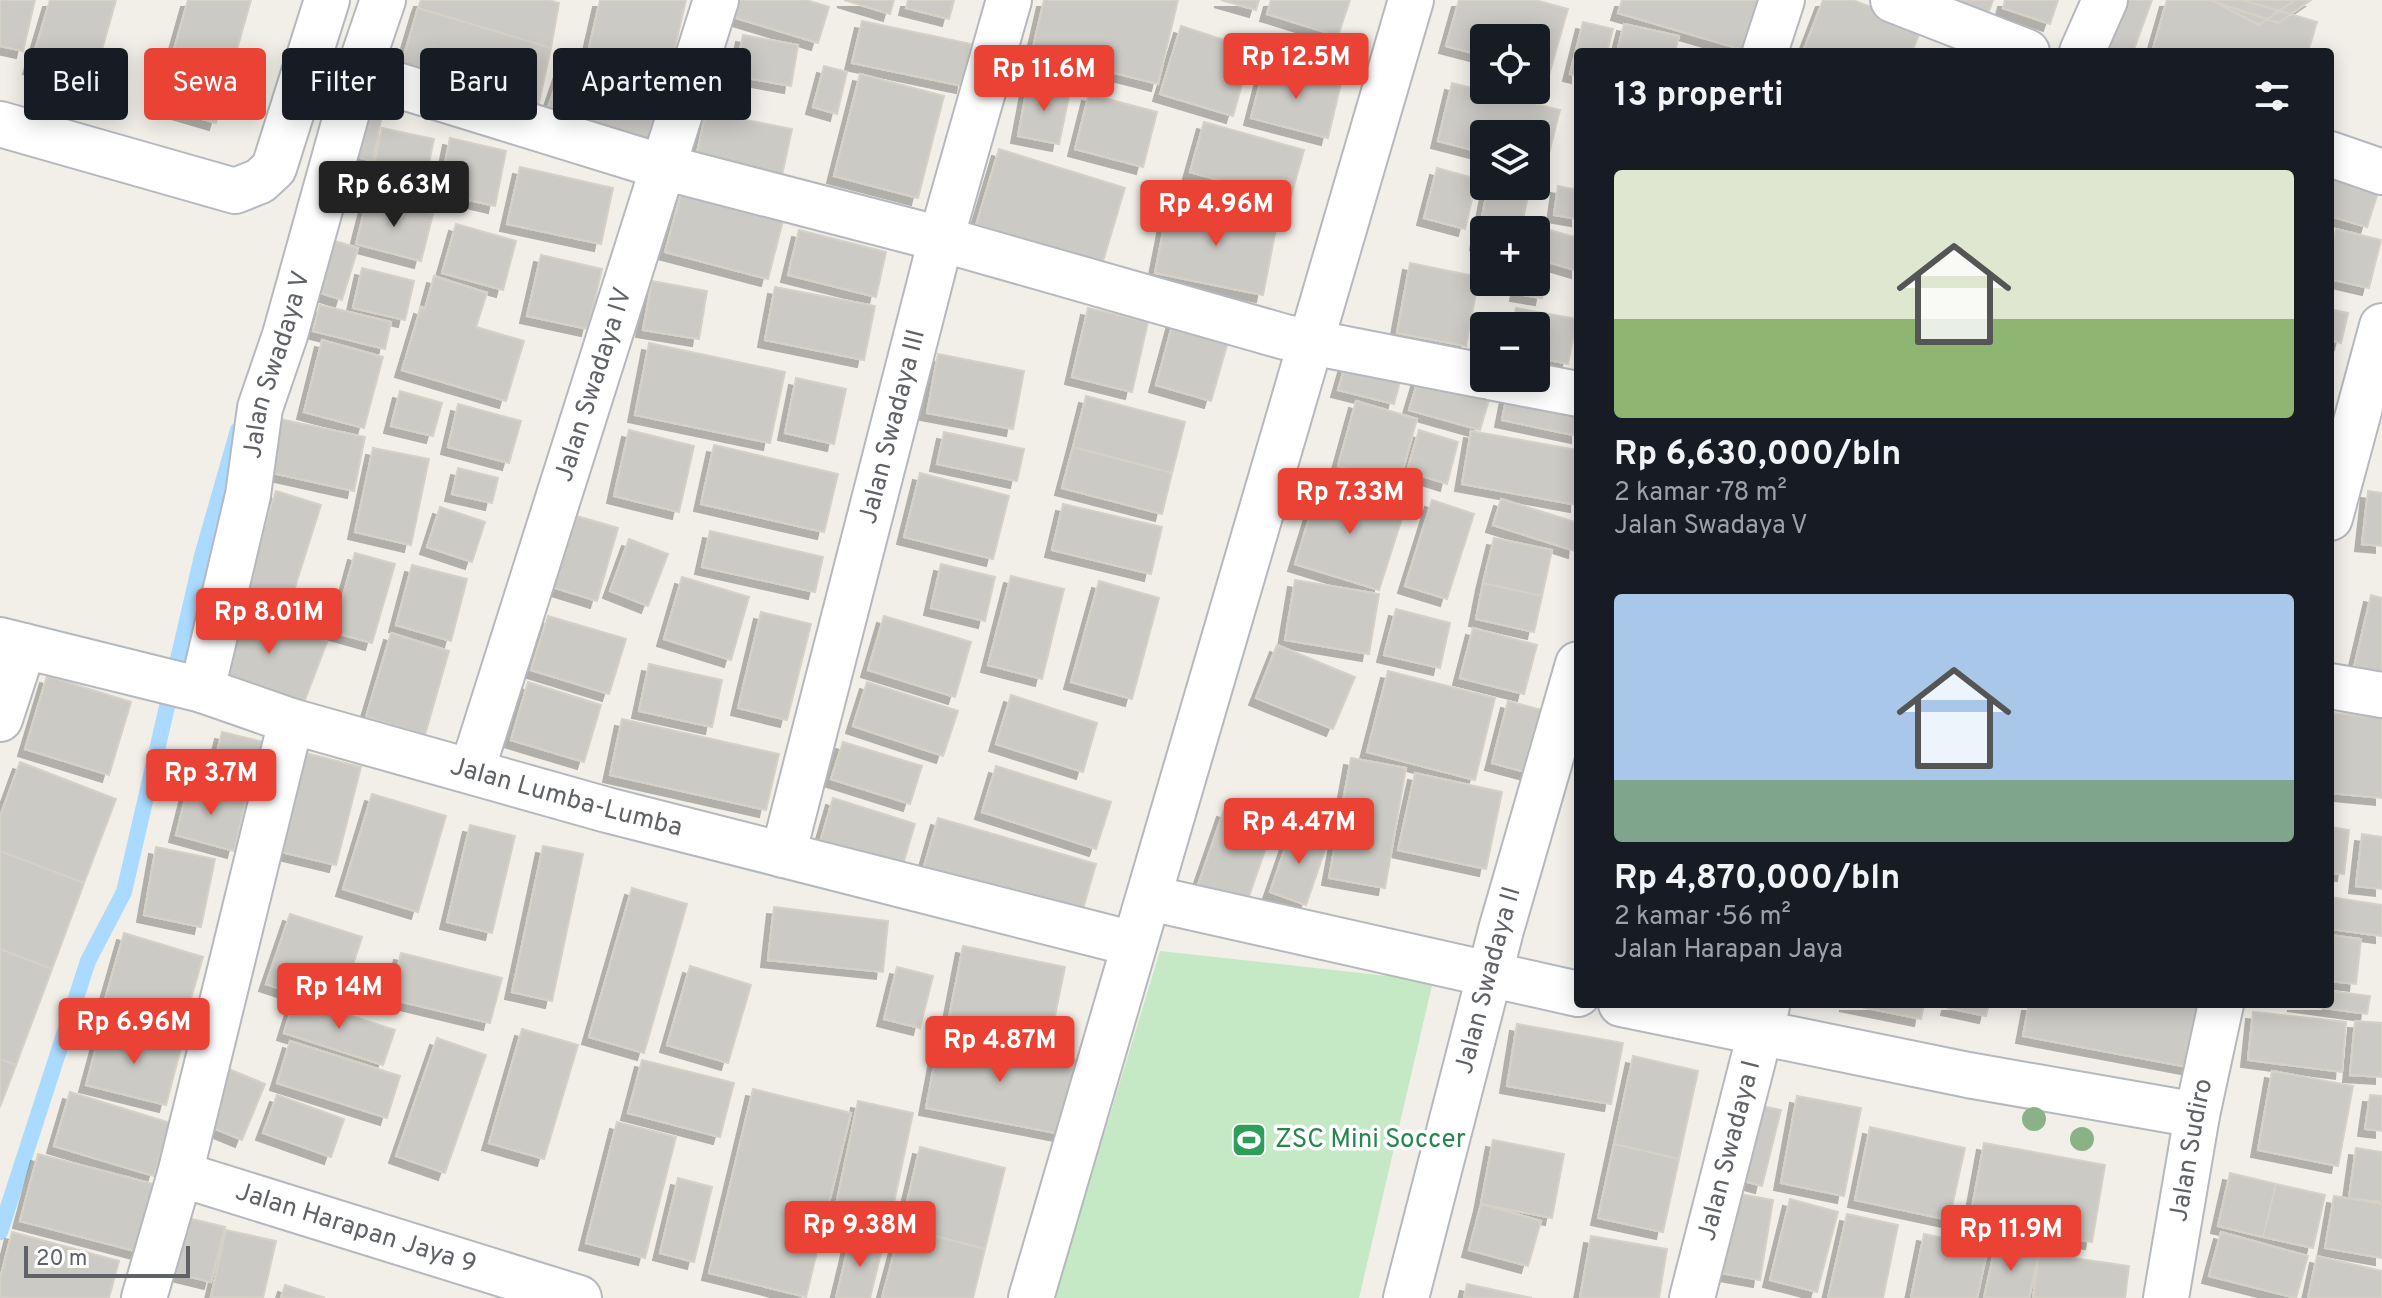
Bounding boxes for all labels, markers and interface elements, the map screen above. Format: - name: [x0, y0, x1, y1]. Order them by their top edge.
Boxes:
- map controls: [1470, 24, 1550, 392]
- button: locate: [1470, 24, 1550, 104]
- pin: Rp 12.5M: [1213, 33, 1379, 101]
- text: Rp 12.5M: [1241, 42, 1351, 75]
- pin: Rp 11.6M: [961, 45, 1127, 113]
- chip: Beli: [24, 48, 128, 120]
- chip: Sewa: [144, 48, 266, 120]
- chip: Filter: [282, 48, 404, 120]
- chip: Baru: [420, 48, 537, 120]
- chip: Apartemen: [553, 48, 751, 120]
- text: Rp 11.6M: [992, 54, 1096, 87]
- icon: filters: [2250, 74, 2294, 118]
- text: 13 properti: [1614, 75, 1784, 118]
- button: layers: [1470, 120, 1550, 200]
- pin: Rp 6.63M: [311, 161, 477, 229]
- text: Rp 6.63M: [337, 170, 451, 203]
- pin: Rp 4.96M: [1133, 180, 1299, 248]
- text: Rp 4.96M: [1158, 189, 1274, 222]
- button: +: [1470, 216, 1550, 296]
- icon: home: [1882, 222, 2026, 366]
- street label: Jalan Swadaya V: [237, 267, 318, 461]
- street label: Jalan Swadaya IV: [548, 284, 640, 486]
- button: −: [1470, 312, 1550, 392]
- street label: Jalan Swadaya III: [852, 326, 934, 528]
- text: Rp 6,630,000/bln: [1614, 434, 1901, 477]
- pin: Rp 7.33M: [1267, 468, 1433, 536]
- text: Rp 7.33M: [1296, 477, 1404, 510]
- text: 2 kamar · 78 m²: [1614, 477, 1787, 510]
- text: Jalan Swadaya V: [1614, 510, 1808, 543]
- pin: Rp 8.01M: [186, 588, 352, 656]
- text: Rp 8.01M: [214, 597, 324, 630]
- icon: home: [1882, 646, 2026, 790]
- pin: Rp 3.7M: [137, 749, 285, 817]
- street label: Jalan Lumba-Lumba: [446, 750, 686, 845]
- text: Rp 3.7M: [164, 758, 258, 791]
- pin: Rp 4.47M: [1216, 798, 1382, 866]
- text: Rp 4.47M: [1242, 807, 1356, 840]
- text: Rp 4,870,000/bln: [1614, 858, 1900, 901]
- street label: Jalan Swadaya II: [1448, 883, 1529, 1078]
- text: 2 kamar · 56 m²: [1614, 901, 1791, 934]
- text: Jalan Harapan Jaya: [1614, 934, 1843, 967]
- pin: Rp 14M: [274, 963, 404, 1031]
- text: Rp 14M: [295, 972, 383, 1005]
- pin: Rp 6.96M: [51, 998, 217, 1066]
- text: Rp 6.96M: [77, 1007, 191, 1040]
- pin: Rp 4.87M: [917, 1016, 1083, 1084]
- text: Rp 4.87M: [943, 1025, 1057, 1058]
- street label: Jalan Swadaya I: [1691, 1057, 1769, 1245]
- street label: Jalan Sudiro: [2163, 1076, 2221, 1224]
- sports icon: ZSC Mini Soccer: [1230, 1121, 1268, 1159]
- place label: ZSC Mini Soccer: [1275, 1124, 1466, 1157]
- street label: Jalan Harapan Jaya 9: [231, 1176, 480, 1282]
- pin: Rp 9.38M: [777, 1201, 943, 1269]
- pin: Rp 11.9M: [1928, 1205, 2094, 1273]
- text: Rp 9.38M: [803, 1210, 917, 1243]
- text: Rp 11.9M: [1959, 1214, 2063, 1247]
- scale bar: [24, 1242, 190, 1278]
- text: 20 m: [36, 1246, 87, 1273]

